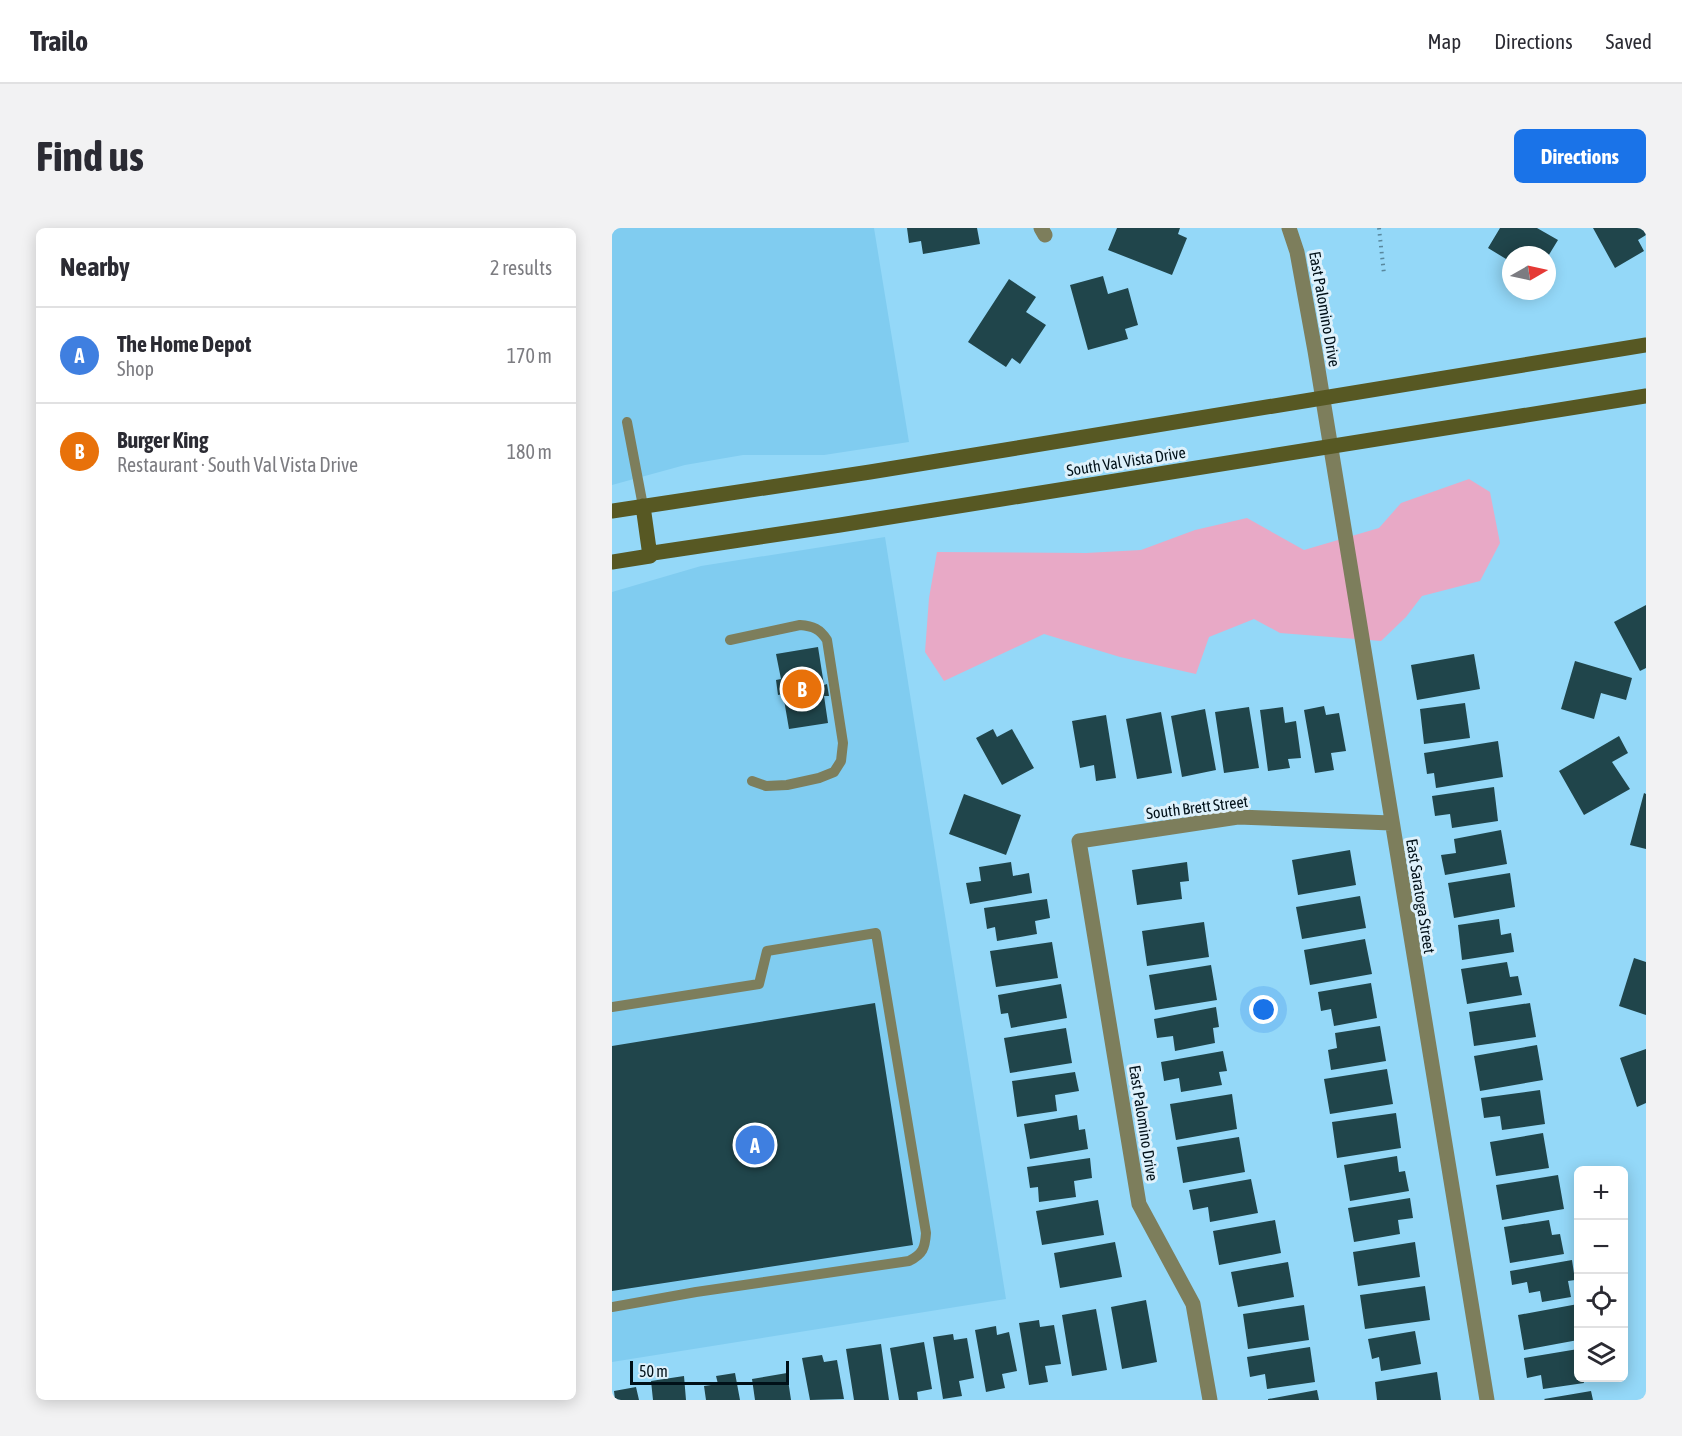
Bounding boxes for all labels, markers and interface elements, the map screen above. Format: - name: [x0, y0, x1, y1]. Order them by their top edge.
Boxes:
- text: Trailo: [30, 25, 88, 57]
- text: Map: [1427, 29, 1461, 53]
- text: Directions: [1494, 29, 1573, 53]
- text: Saved: [1606, 29, 1652, 53]
- button: Directions: [1514, 129, 1646, 183]
- text: Find us: [36, 132, 144, 180]
- north arrow: [1502, 246, 1556, 300]
- street label: East Palomino Drive: [1306, 250, 1344, 368]
- text: Nearby: [60, 252, 130, 282]
- text: 2 results: [490, 256, 552, 279]
- text: The Home Depot: [117, 331, 251, 357]
- text: A: [75, 344, 84, 367]
- text: 170 m: [507, 344, 552, 367]
- text: Shop: [117, 357, 154, 380]
- text: Burger King: [117, 427, 208, 453]
- text: B: [75, 440, 84, 463]
- text: 180 m: [507, 440, 552, 463]
- street label: South Val Vista Drive: [1065, 443, 1187, 479]
- text: Restaurant · South Val Vista Drive: [117, 453, 358, 476]
- pin: B: [782, 666, 822, 712]
- street label: South Brett Street: [1145, 792, 1249, 822]
- street label: East Saratoga Street: [1402, 837, 1439, 955]
- your location: [1249, 995, 1278, 1024]
- street label: East Palomino Drive: [1126, 1064, 1162, 1182]
- pin: A: [736, 1122, 774, 1168]
- map controls: [1574, 1166, 1628, 1382]
- button: +: [1574, 1166, 1628, 1220]
- button: −: [1574, 1220, 1628, 1274]
- button: locate: [1574, 1274, 1628, 1328]
- button: layers: [1574, 1328, 1628, 1382]
- scale bar: [630, 1358, 789, 1386]
- text: 50 m: [639, 1362, 668, 1380]

